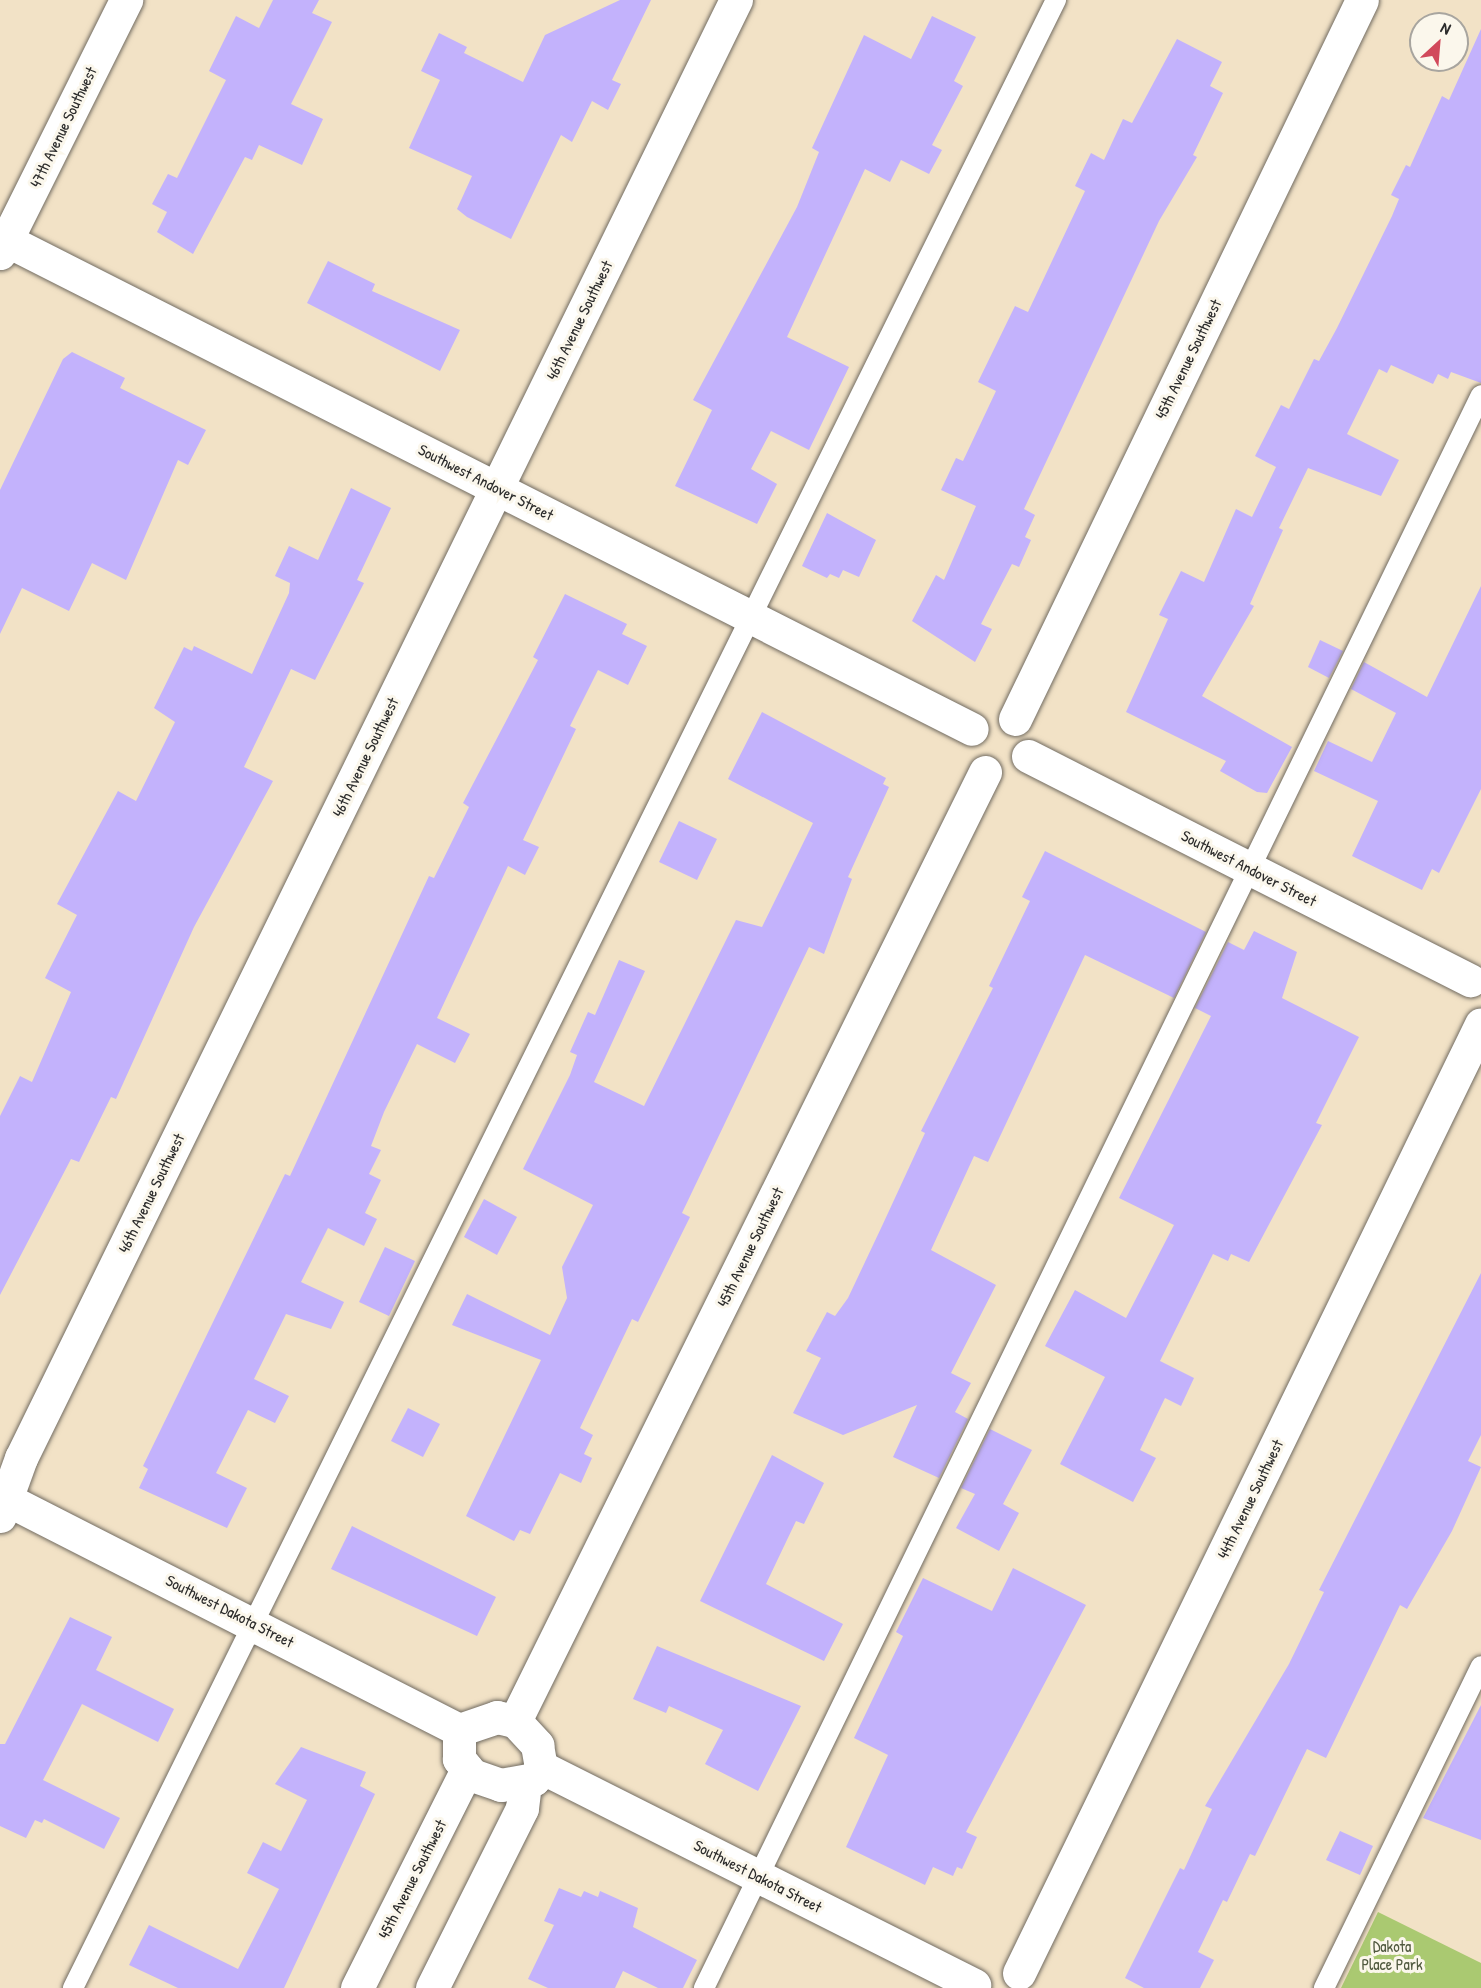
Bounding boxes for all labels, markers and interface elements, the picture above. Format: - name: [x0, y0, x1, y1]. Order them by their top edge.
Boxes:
- north arrow: [1409, 12, 1469, 72]
- text: N: [1437, 16, 1455, 39]
- street label: 47th Avenue Southwest: [25, 64, 101, 190]
- street label: 46th Avenue Southwest: [542, 257, 616, 383]
- street label: 45th Avenue Southwest: [1151, 296, 1225, 422]
- street label: Southwest Andover Street: [415, 440, 557, 524]
- street label: 46th Avenue Southwest: [328, 694, 402, 820]
- street label: Southwest Andover Street: [1178, 826, 1320, 910]
- street label: 46th Avenue Southwest: [114, 1130, 188, 1256]
- street label: 45th Avenue Southwest: [713, 1184, 787, 1310]
- street label: 44th Avenue Southwest: [1213, 1436, 1287, 1562]
- street label: Southwest Dakota Street: [163, 1570, 297, 1652]
- street label: 45th Avenue Southwest: [374, 1816, 450, 1942]
- street label: Southwest Dakota Street: [691, 1835, 825, 1917]
- park label: Dakota Place Park: [1361, 1936, 1423, 1974]

